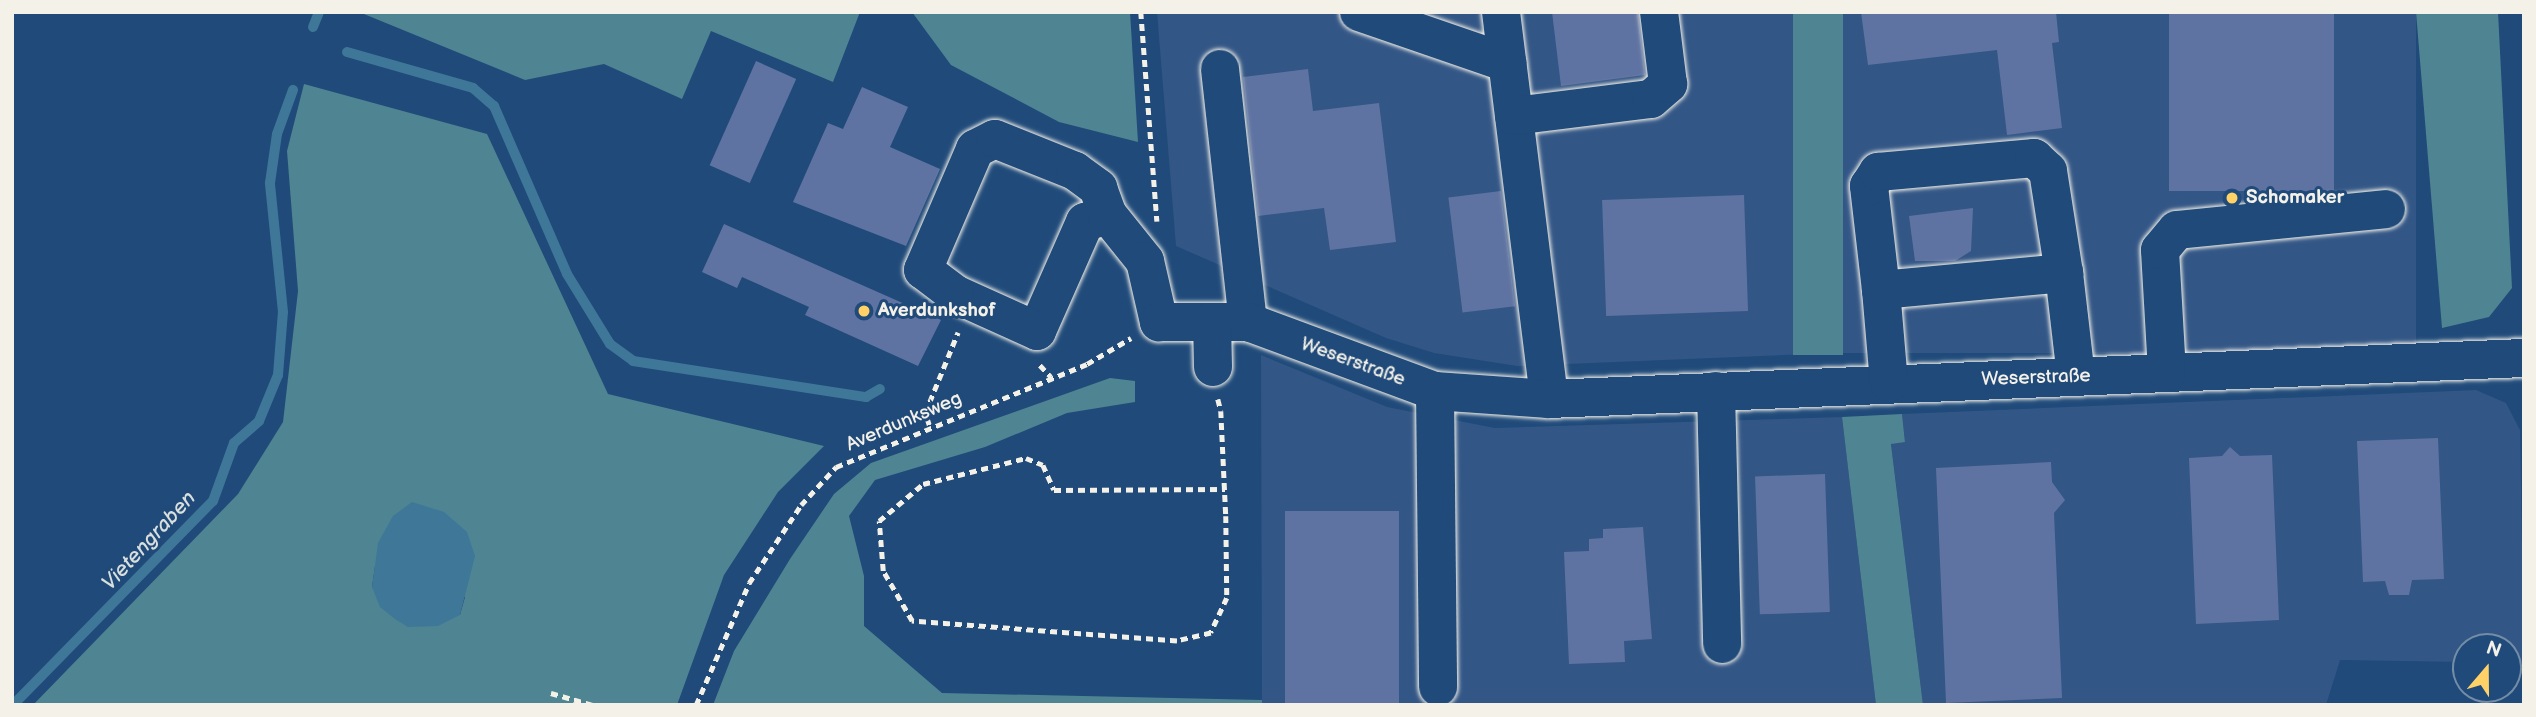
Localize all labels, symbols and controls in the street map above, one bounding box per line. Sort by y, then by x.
place label: Schomaker [2246,187,2344,209]
marker: Schomaker [2224,190,2240,206]
place label: Averdunkshof [878,300,995,322]
marker: Averdunkshof [856,303,872,319]
street label: Weserstraße [1298,333,1408,391]
street label: Weserstraße [1981,365,2091,391]
street label: Averdunksweg [843,387,965,457]
water label: Vietengraben [97,486,201,596]
north arrow [2452,633,2522,703]
text: N [2483,636,2504,663]

